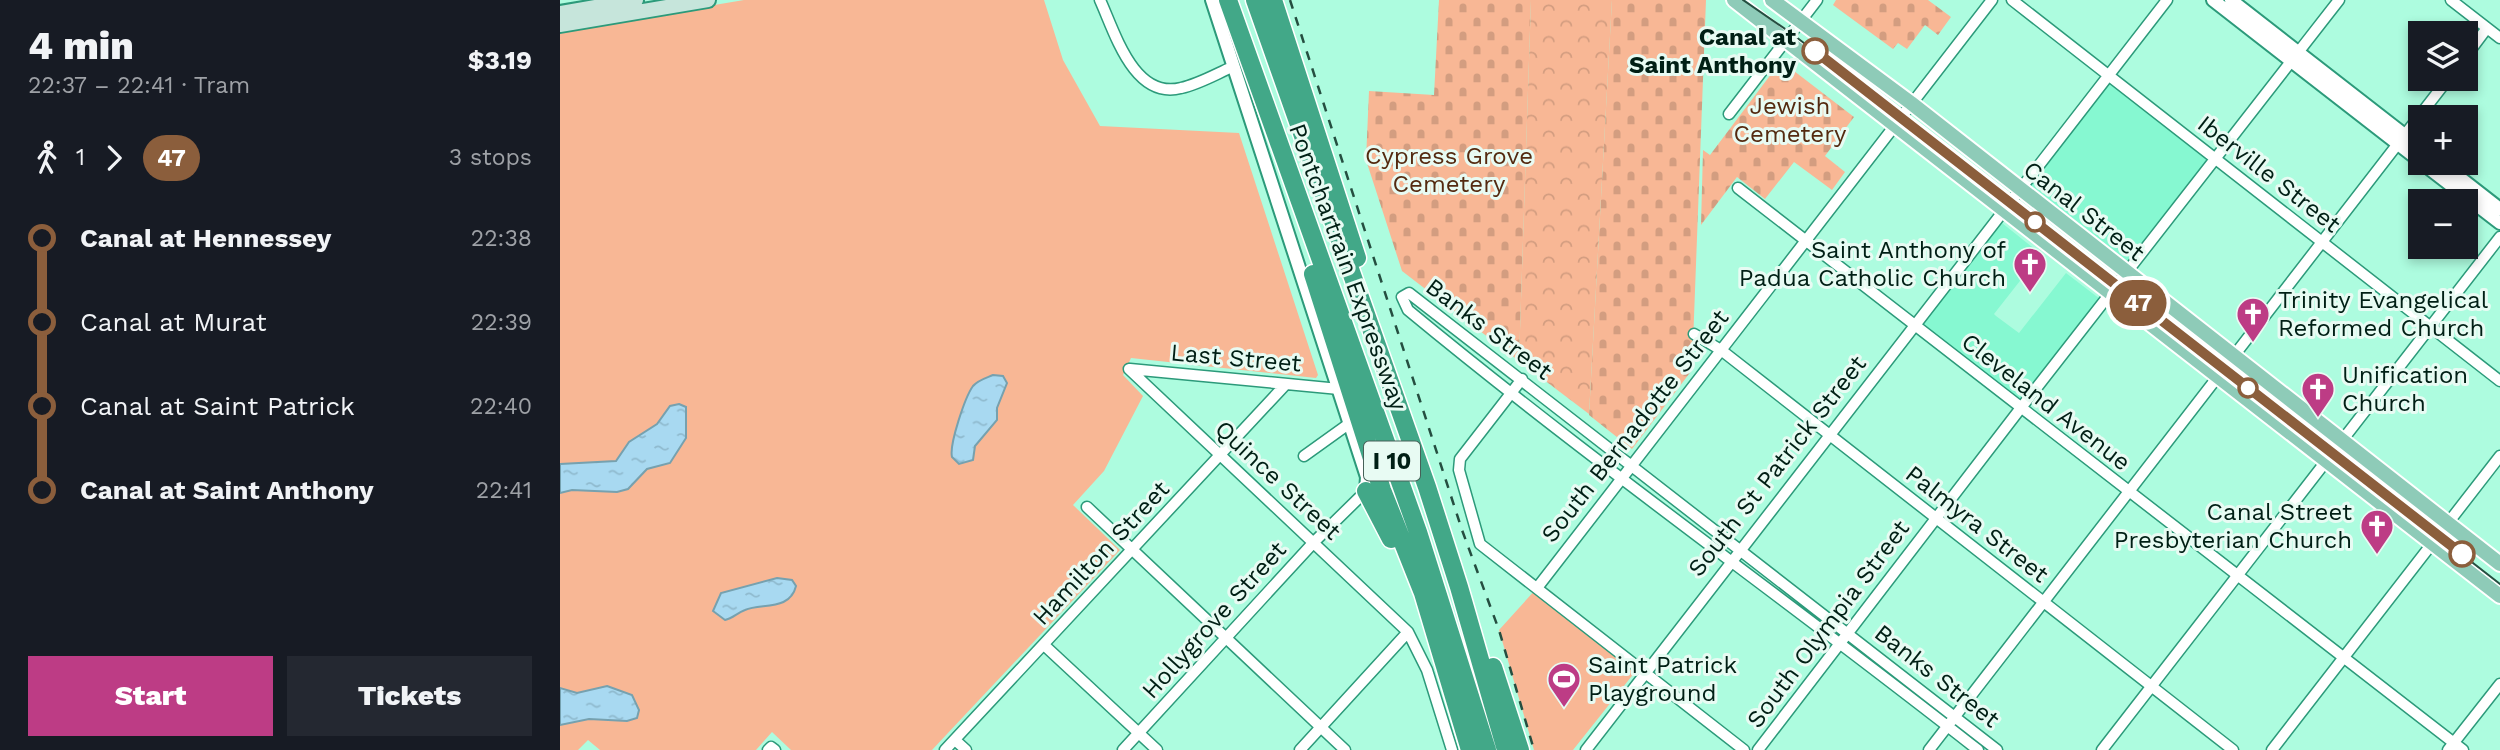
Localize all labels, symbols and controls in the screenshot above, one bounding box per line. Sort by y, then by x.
map controls [2408,21,2478,259]
button: layers [2408,21,2478,91]
place label: Canal at Saint Anthony [1629,23,1797,79]
text: 4 min [28,24,134,68]
marker: Canal at Saint Anthony [1802,38,1828,64]
text: $3.19 [468,45,532,75]
text: 22:37 – 22:41 · Tram [28,72,250,99]
park label: Jewish Cemetery [1734,92,1847,148]
button: + [2408,105,2478,175]
street label: Iberville Street [2192,110,2346,238]
street label: Pontchartrain Expressway [1283,120,1413,415]
icon: walk [28,139,66,177]
icon: forward [95,139,133,177]
park label: Cypress Grove Cemetery [1365,142,1533,198]
text: 1 [76,144,85,171]
text: 47 [157,144,186,172]
text: 3 stops [449,144,532,171]
street label: Canal Street [2018,155,2150,267]
button: − [2408,189,2478,259]
unlabelled marker [2025,212,2045,232]
text: Canal at Hennessey [80,223,331,253]
text: 22:38 [471,225,532,252]
place label: Saint Anthony of Padua Catholic Church [1739,236,2007,292]
church icon: Saint Anthony of Padua Catholic Church [2011,245,2049,294]
street label: Banks Street [1420,273,1558,385]
line badge: 47 [2106,280,2170,326]
place label: Trinity Evangelical Reformed Church [2278,286,2489,342]
text: 47 [2124,289,2152,317]
church icon: Trinity Evangelical Reformed Church [2234,295,2272,344]
street label: South Bernadotte Street [1535,304,1735,548]
text: Canal at Murat [80,307,267,337]
text: 22:39 [471,309,532,336]
street label: Cleveland Avenue [1956,327,2136,477]
street label: Last Street [1169,338,1303,378]
street label: South St Patrick Street [1682,350,1872,582]
place label: Unification Church [2342,361,2468,417]
church icon: Unification Church [2299,370,2337,419]
unlabelled marker [2238,378,2258,398]
text: Canal at Saint Patrick [80,391,355,421]
text: 22:40 [470,393,532,420]
street label: Quince Street [1209,415,1347,545]
road number: I 10 [1364,442,1420,481]
street label: Palmyra Street [1900,460,2054,588]
text: Canal at Saint Anthony [80,475,374,505]
street label: Hamilton Street [1027,475,1175,631]
text: 22:41 [476,477,532,504]
place label: Canal Street Presbyterian Church [2114,498,2352,554]
church icon: Canal Street Presbyterian Church [2358,507,2396,556]
street label: South Olympia Street [1741,515,1915,733]
street label: Hollygrove Street [1136,536,1292,704]
unlabelled marker [2449,541,2475,567]
street label: Banks Street [1869,619,2005,733]
place label: Saint Patrick Playground [1588,651,1737,707]
button: Start [28,656,273,736]
button: Tickets [287,656,532,736]
sports icon: Saint Patrick Playground [1545,660,1583,709]

